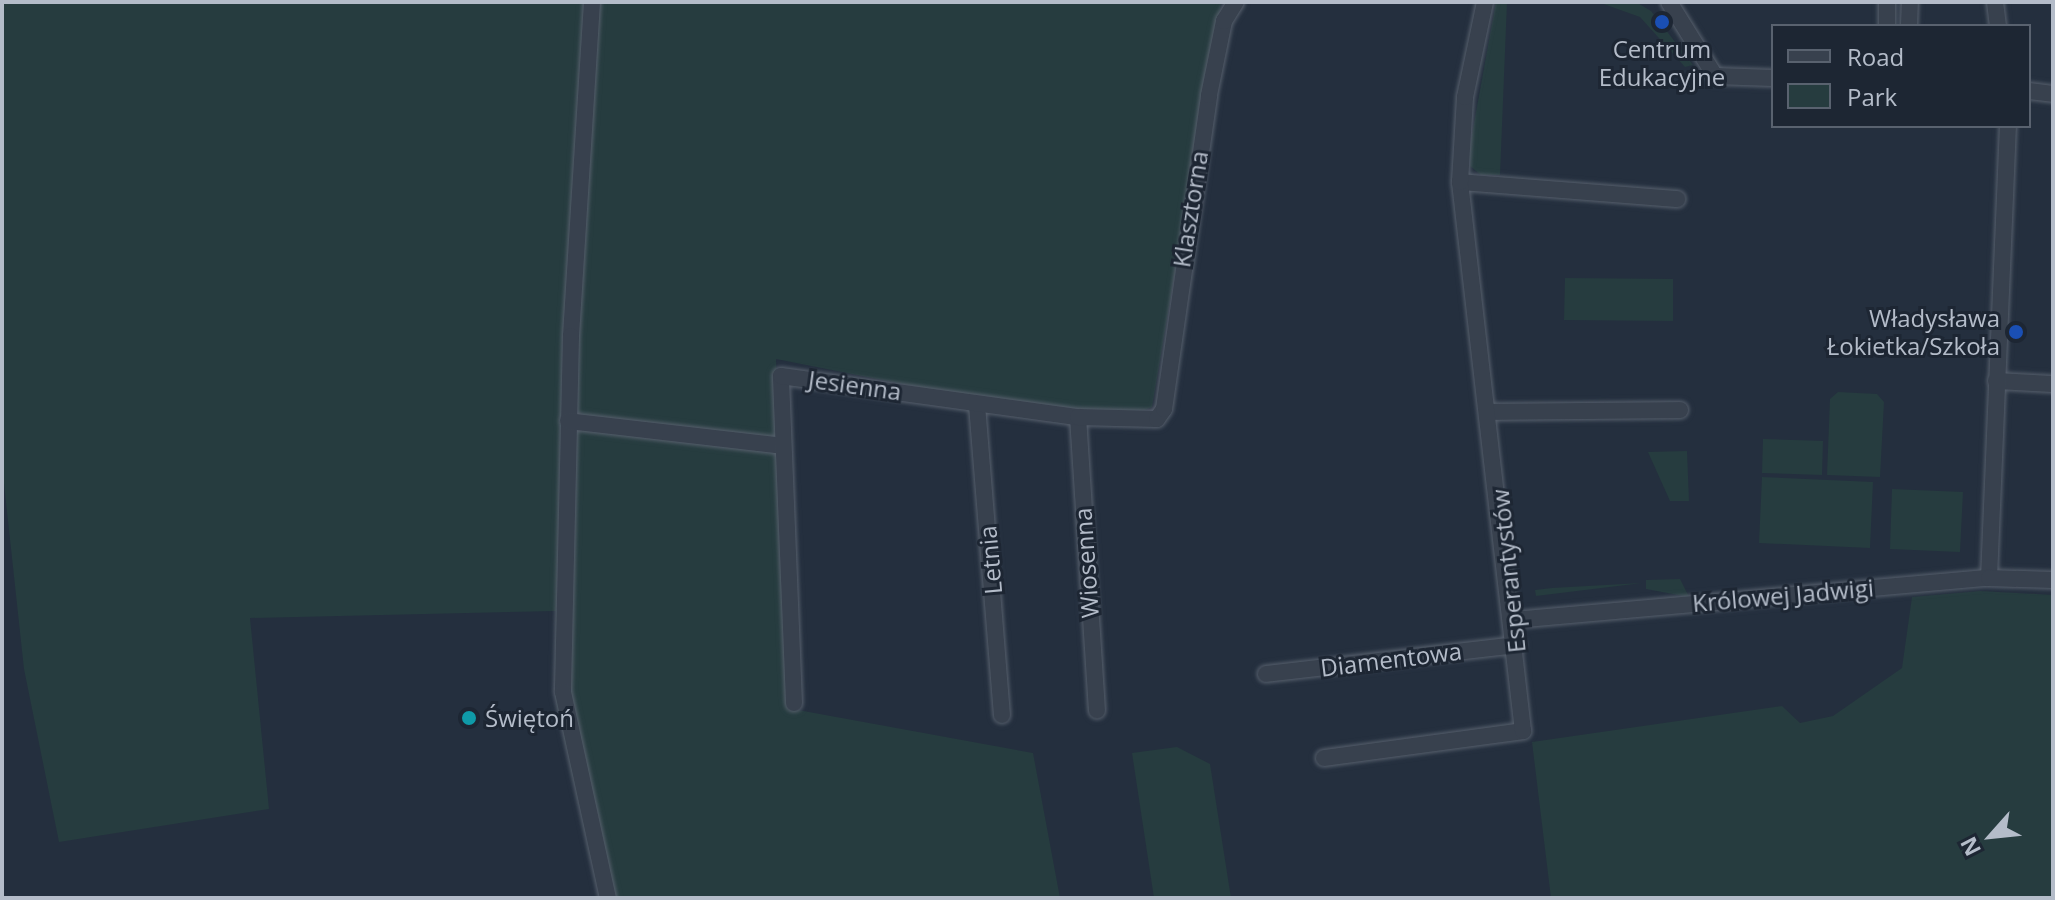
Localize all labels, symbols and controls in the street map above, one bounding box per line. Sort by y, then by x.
marker: Centrum Edukacyjne [1653,13,1671,31]
legend [1771,24,2031,128]
place label: Centrum Edukacyjne [1599,35,1725,91]
text: Road [1847,40,1904,73]
text: Park [1847,80,1897,113]
street label: Klasztorna [1167,149,1213,269]
place label: Władysława Łokietka/Szkoła [1827,304,2000,360]
marker: Władysława Łokietka/Szkoła [2007,323,2025,341]
street label: Jesienna [807,364,903,406]
street label: Esperantystów [1485,488,1531,654]
street label: Wiosenna [1068,507,1104,619]
street label: Letnia [973,525,1007,595]
street label: Królowej Jadwigi [1691,573,1875,617]
street label: Diamentowa [1319,636,1463,682]
place label: Świętoń [485,704,574,732]
marker: Świętoń [460,709,478,727]
north arrow [1951,796,2031,876]
text: N [1952,832,1987,862]

